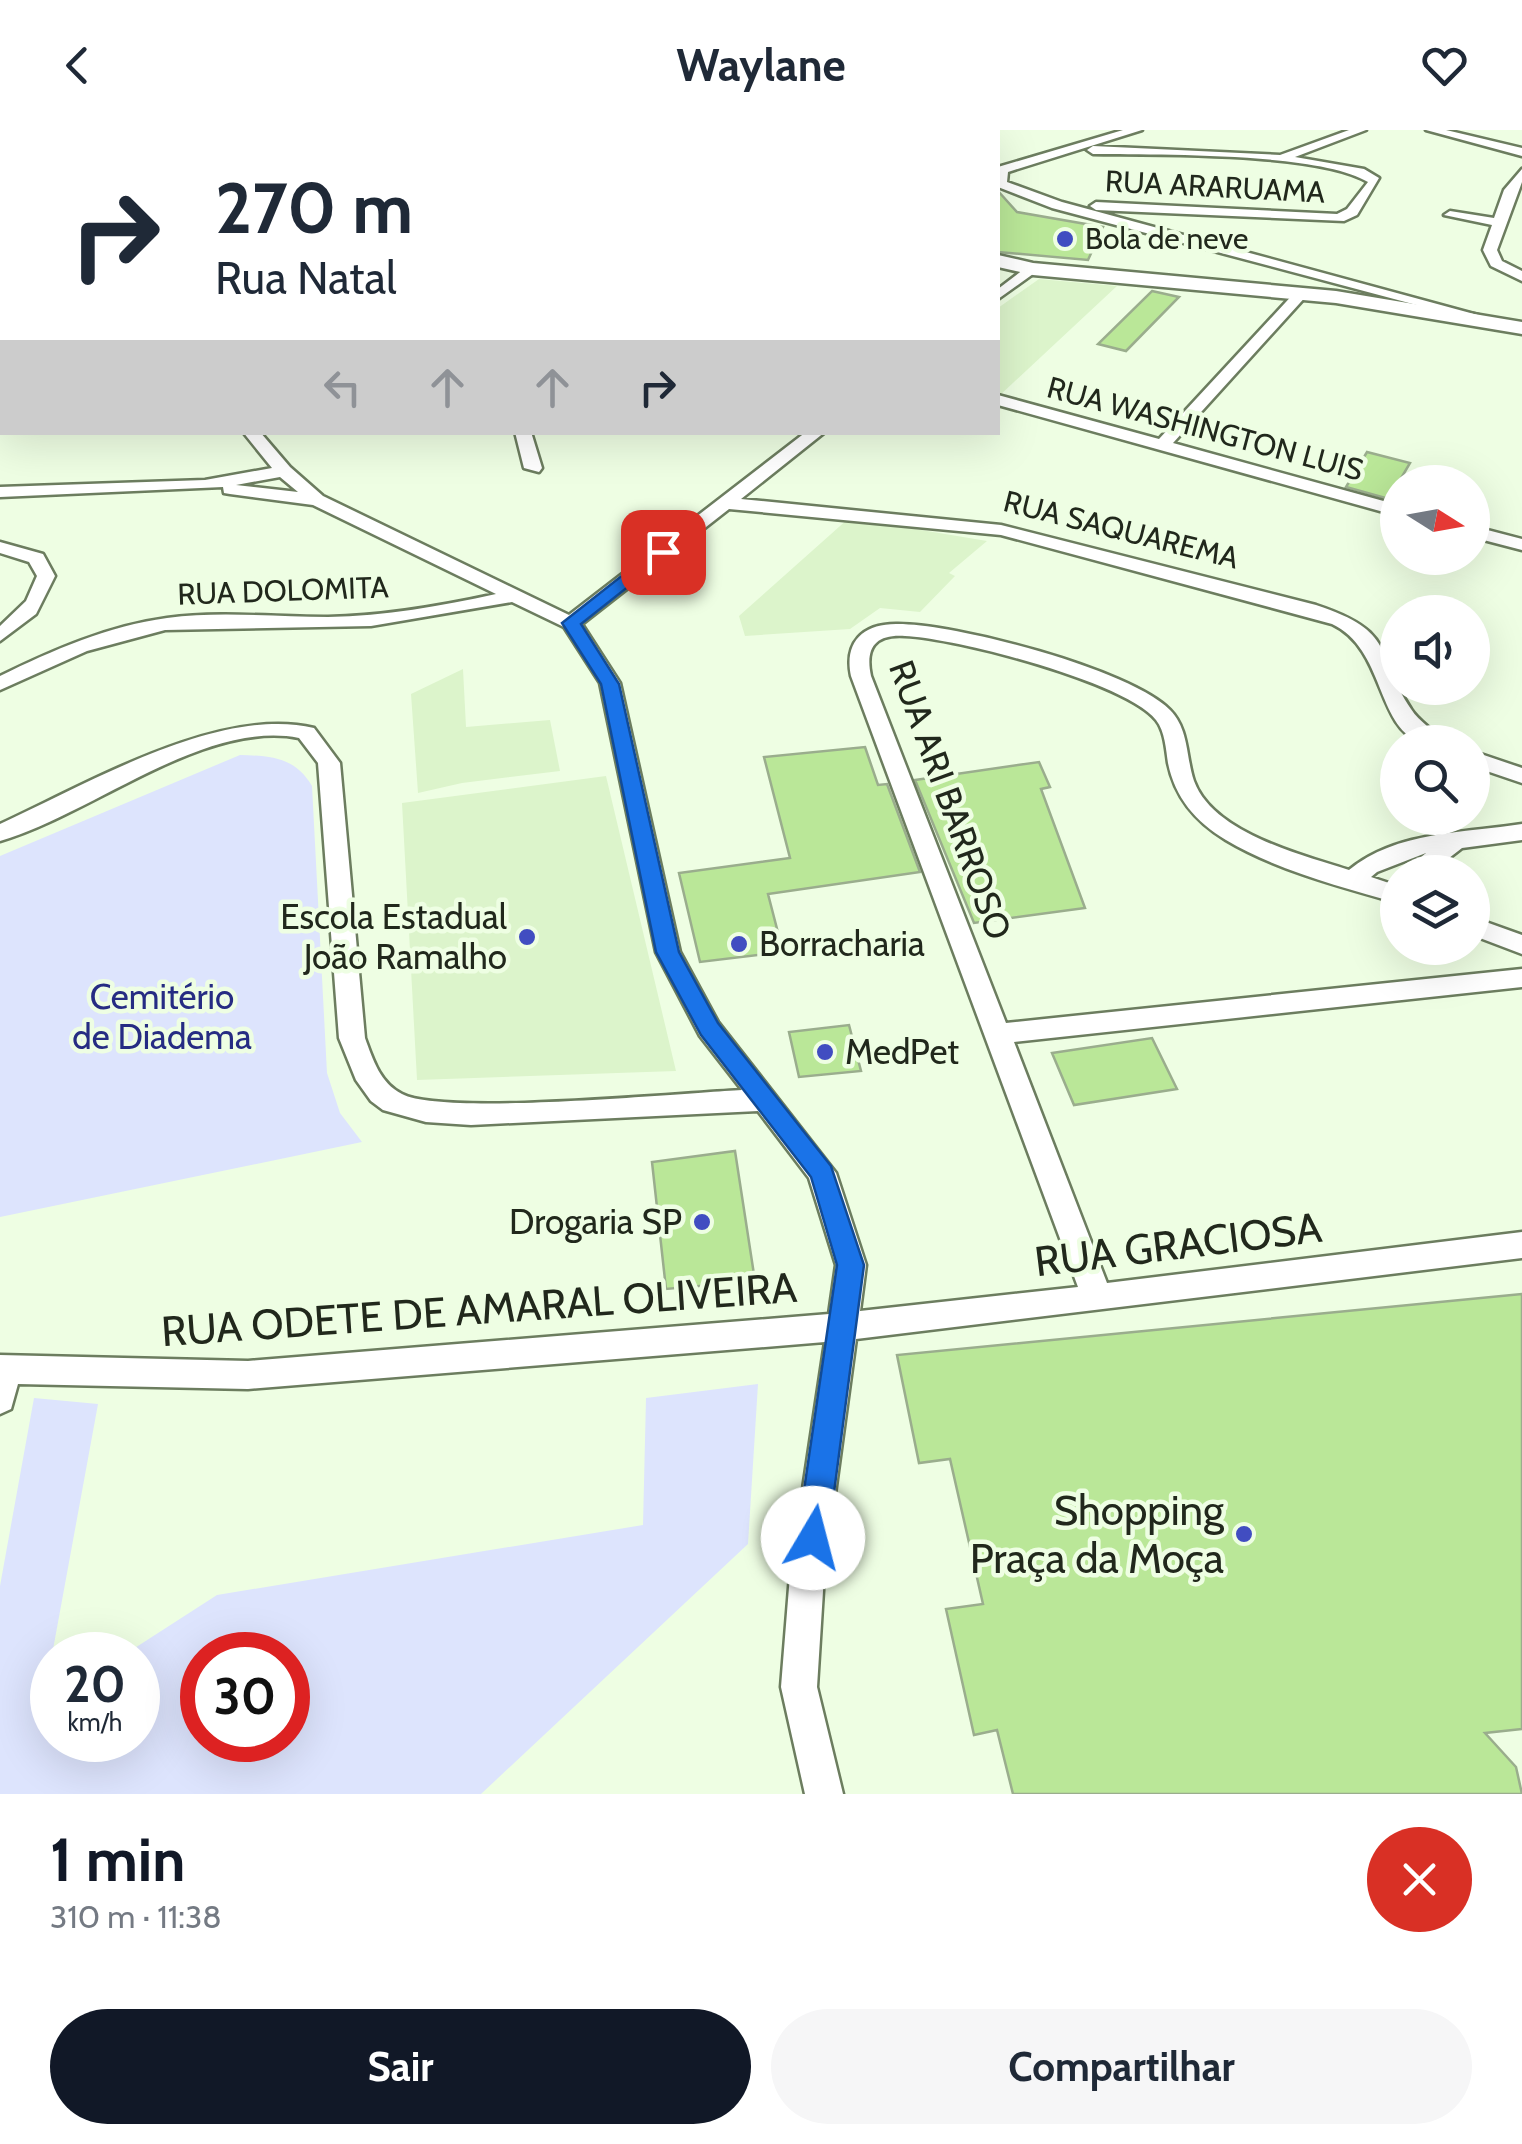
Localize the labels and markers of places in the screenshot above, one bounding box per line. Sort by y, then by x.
place label: Bola de neve [1085,220,1248,257]
marker: Bola de neve [1054,228,1076,250]
pin [621,510,706,595]
place label: Escola Estadual João Ramalho [280,895,508,978]
place label: Borracharia [759,922,925,965]
marker: Escola Estadual João Ramalho [516,926,538,948]
marker: Borracharia [728,933,750,955]
place label: MedPet [845,1030,959,1073]
marker: MedPet [814,1041,836,1063]
place label: Drogaria SP [509,1200,682,1243]
marker: Drogaria SP [691,1211,713,1233]
place label: Shopping Praça da Moça [970,1484,1225,1584]
marker: Shopping Praça da Moça [1233,1523,1255,1545]

